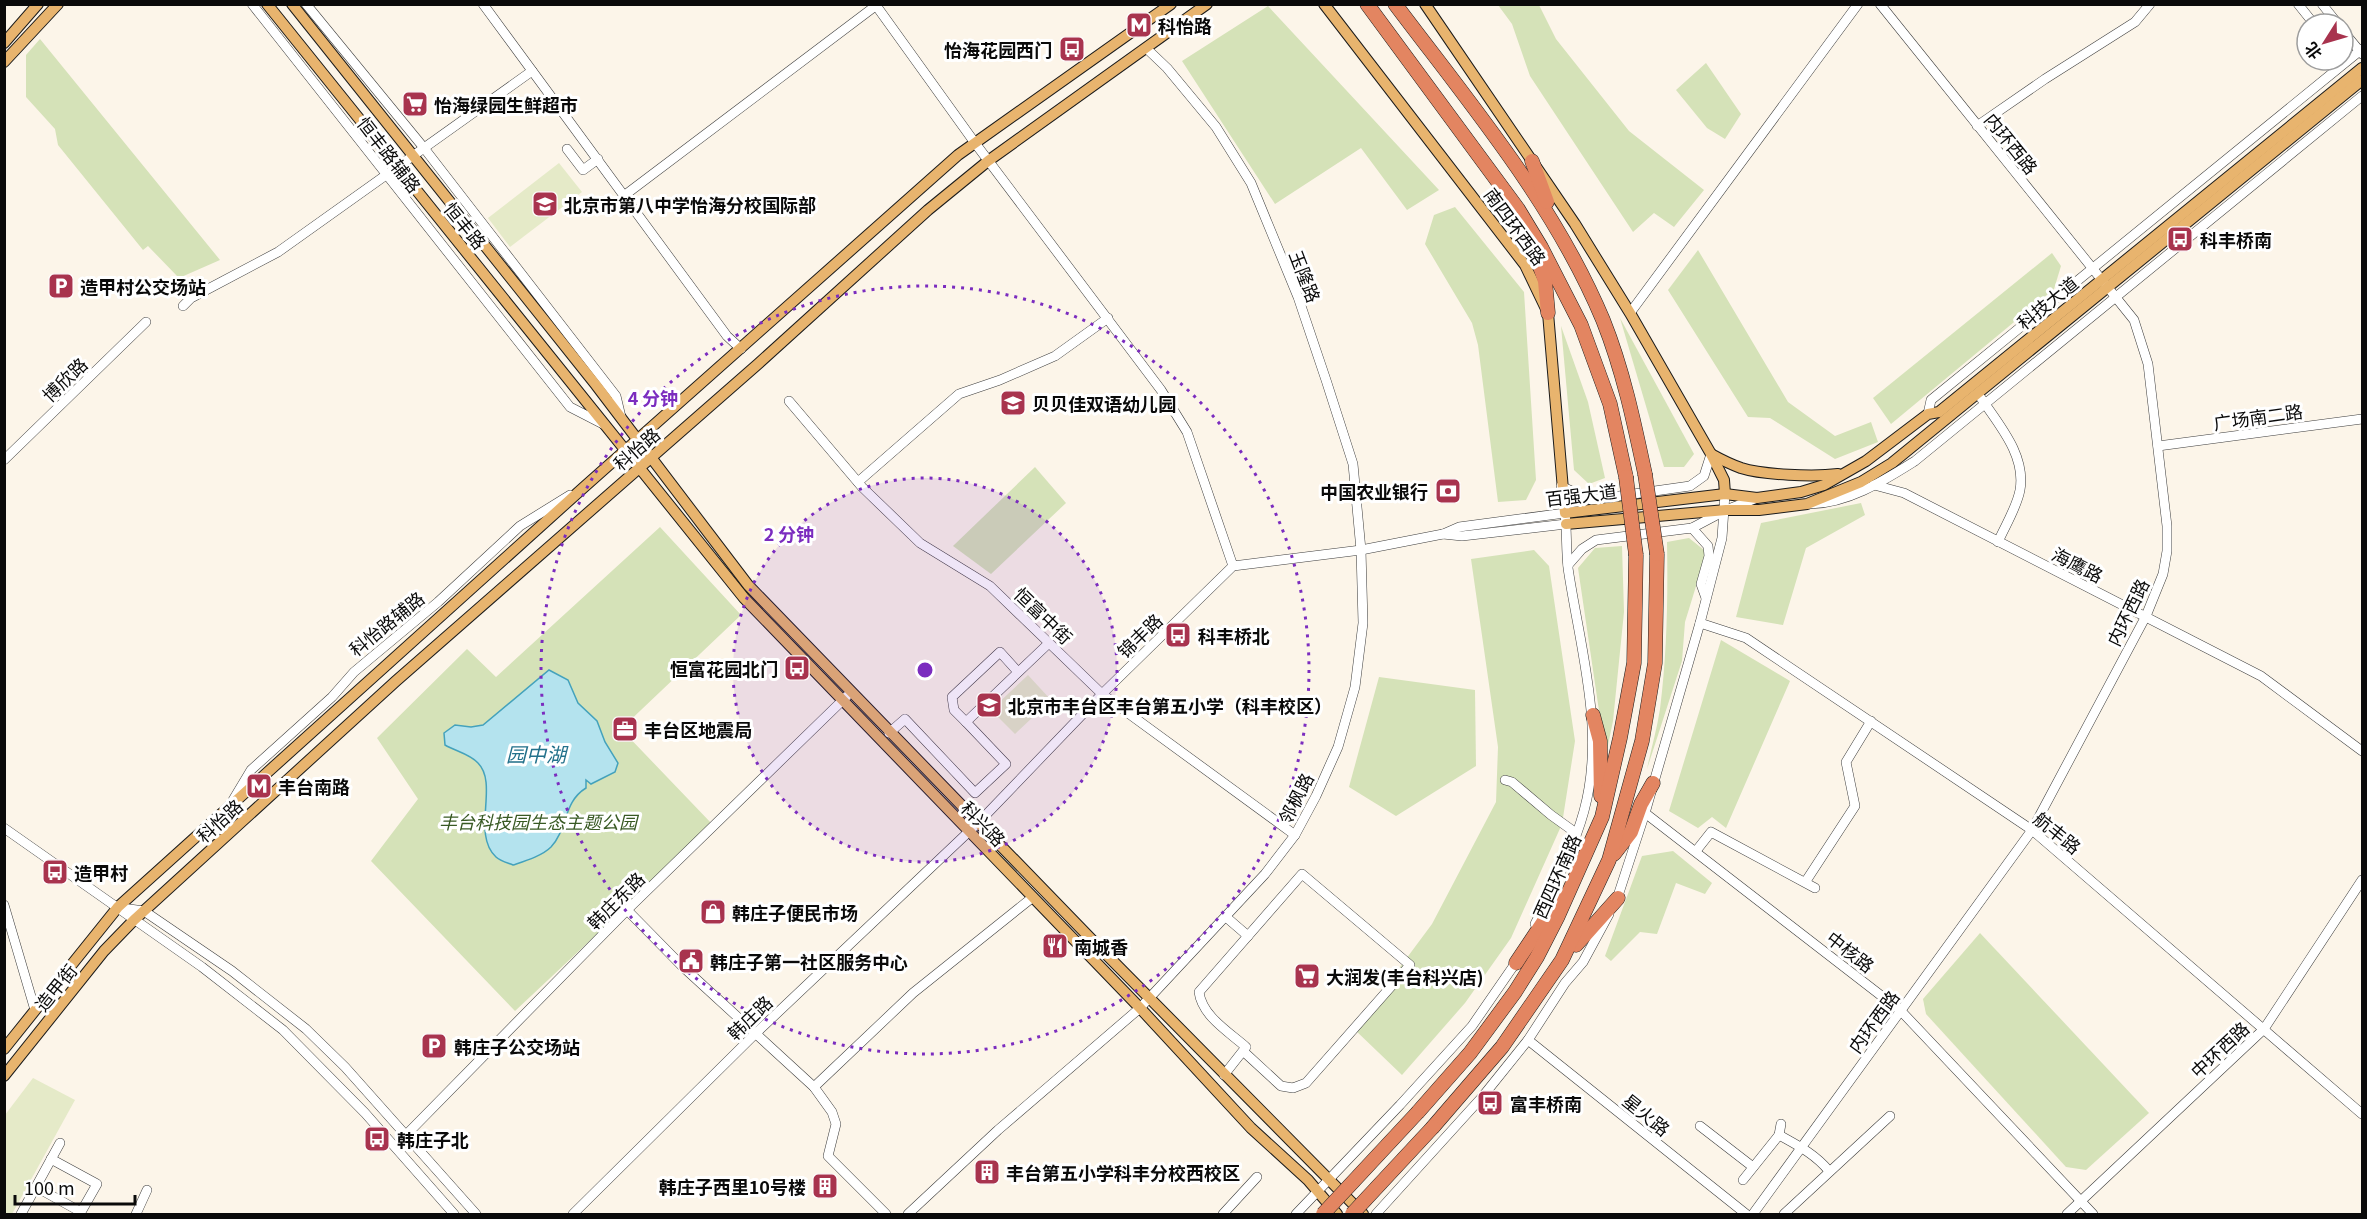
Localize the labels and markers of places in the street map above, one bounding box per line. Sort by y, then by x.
metro station icon: 科怡路 [1124,10,1154,40]
place label: 科怡路 [1158,12,1212,38]
bus stop icon: 怡海花园西门 [1057,34,1087,64]
place label: 怡海花园西门 [944,36,1052,62]
supermarket icon: 怡海绿园生鲜超市 [400,89,430,119]
place label: 怡海绿园生鲜超市 [434,91,578,117]
school or university icon: 北京市第八中学怡海分校国际部 [530,189,560,219]
place label: 北京市第八中学怡海分校国际部 [564,191,816,217]
bus stop icon: 科丰桥南 [2165,224,2195,254]
place label: 科丰桥南 [2200,226,2272,252]
parking icon: 造甲村公交场站 [46,271,76,301]
place label: 造甲村公交场站 [80,273,206,299]
school or university icon: 贝贝佳双语幼儿园 [998,388,1028,418]
place label: 贝贝佳双语幼儿园 [1032,390,1176,416]
bank icon: 中国农业银行 [1433,476,1463,506]
place label: 中国农业银行 [1320,478,1428,504]
bus stop icon: 科丰桥北 [1163,620,1193,650]
place label: 科丰桥北 [1198,622,1270,648]
bus stop icon: 恒富花园北门 [782,653,812,683]
place label: 恒富花园北门 [670,655,778,681]
centre of rings [915,660,935,680]
school or university icon: 北京市丰台区丰台第五小学（科丰校区） [974,690,1004,720]
place label: 北京市丰台区丰台第五小学（科丰校区） [1008,692,1332,718]
office icon: 丰台区地震局 [610,714,640,744]
place label: 丰台区地震局 [644,716,752,742]
metro station icon: 丰台南路 [244,771,274,801]
place label: 丰台南路 [278,773,350,799]
bus stop icon: 造甲村 [40,857,70,887]
place label: 造甲村 [74,859,128,885]
shop icon: 韩庄子便民市场 [698,897,728,927]
place label: 韩庄子便民市场 [732,899,858,925]
restaurant icon: 南城香 [1040,931,1070,961]
place label: 南城香 [1074,933,1128,959]
public building icon: 韩庄子第一社区服务中心 [676,946,706,976]
place label: 韩庄子第一社区服务中心 [710,948,908,974]
supermarket icon: 大润发(丰台科兴店) [1292,961,1322,991]
place label: 大润发(丰台科兴店) [1326,963,1484,989]
parking icon: 韩庄子公交场站 [419,1031,449,1061]
place label: 韩庄子公交场站 [454,1033,580,1059]
bus stop icon: 富丰桥南 [1475,1088,1505,1118]
place label: 富丰桥南 [1510,1090,1582,1116]
bus stop icon: 韩庄子北 [362,1124,392,1154]
place label: 韩庄子北 [397,1126,469,1152]
building icon: 丰台第五小学科丰分校西校区 [972,1157,1002,1187]
place label: 丰台第五小学科丰分校西校区 [1006,1159,1240,1185]
building icon: 韩庄子西里10号楼 [810,1171,840,1201]
place label: 韩庄子西里10号楼 [659,1173,806,1199]

